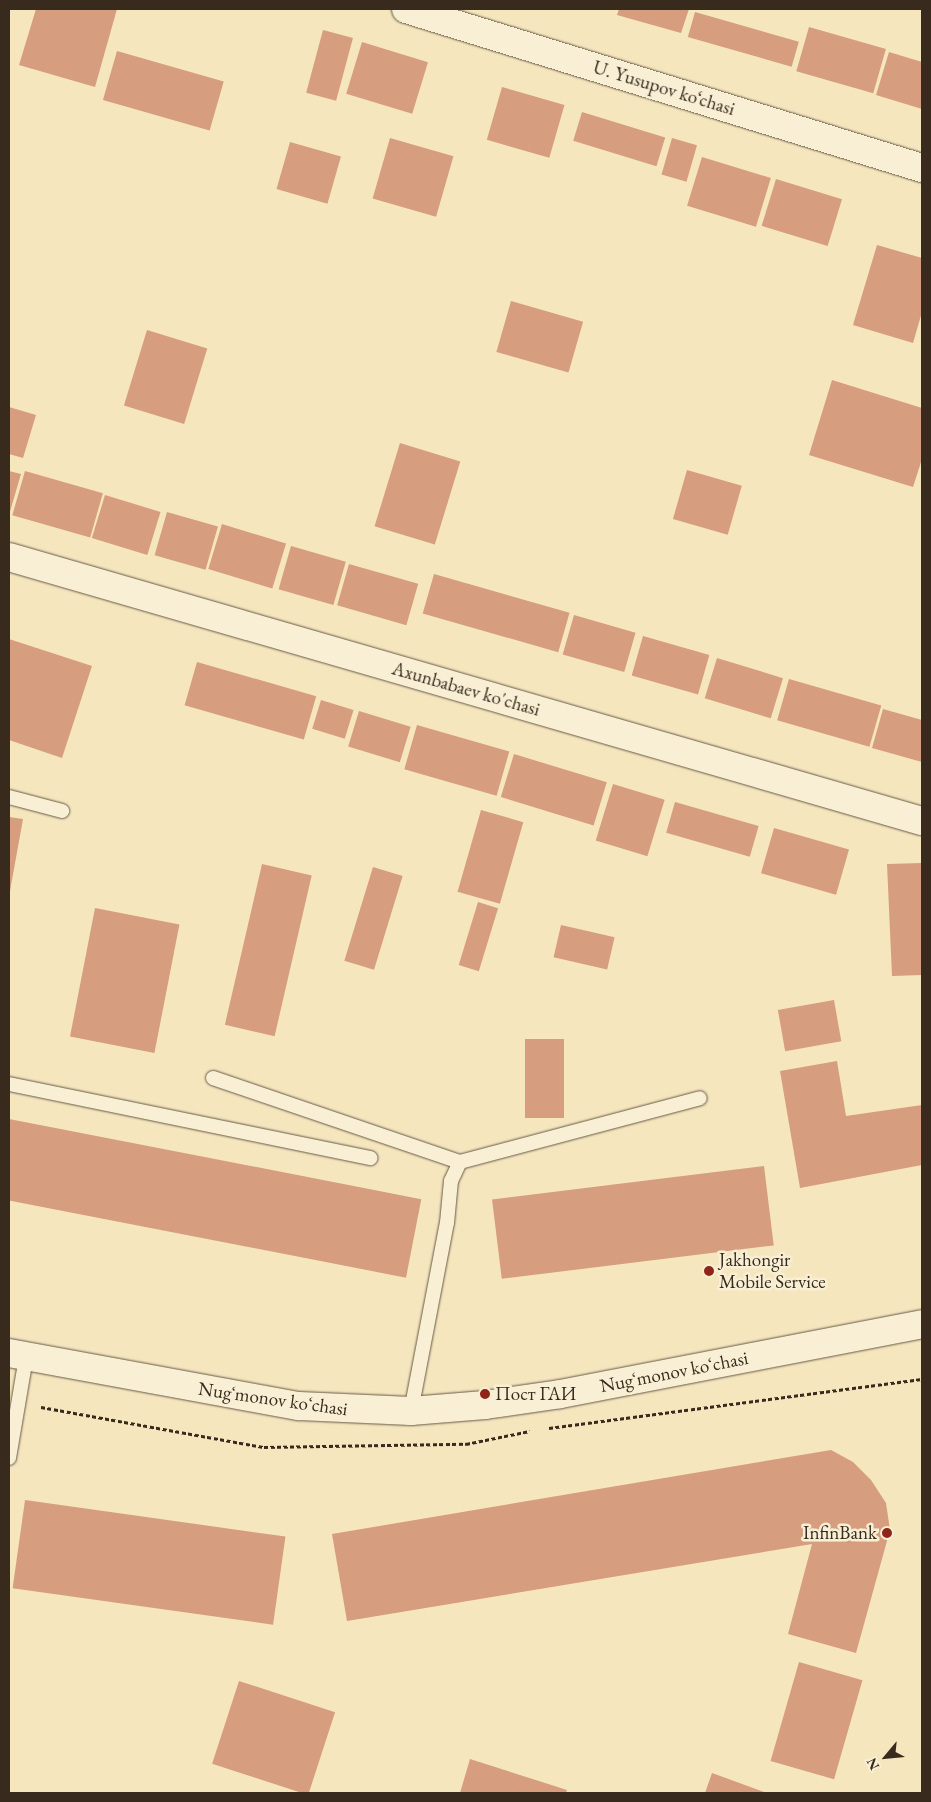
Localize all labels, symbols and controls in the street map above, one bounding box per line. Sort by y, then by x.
street label: U. Yusupov ko‘chasi [590,56,738,120]
street label: Axunbabaev ko'chasi [389,657,543,721]
place label: Jakhongir Mobile Service [719,1249,826,1293]
marker: Jakhongir Mobile Service [703,1265,715,1277]
street label: Nugʻmonov koʻchasi [598,1346,750,1398]
street label: Nugʻmonov koʻchasi [197,1377,349,1421]
place label: Пост ГАИ [495,1383,576,1405]
marker: Пост ГАИ [479,1388,491,1400]
place label: InfinBank [803,1522,877,1544]
marker: InfinBank [881,1527,893,1539]
north arrow [861,1732,911,1782]
text: N [862,1755,883,1773]

